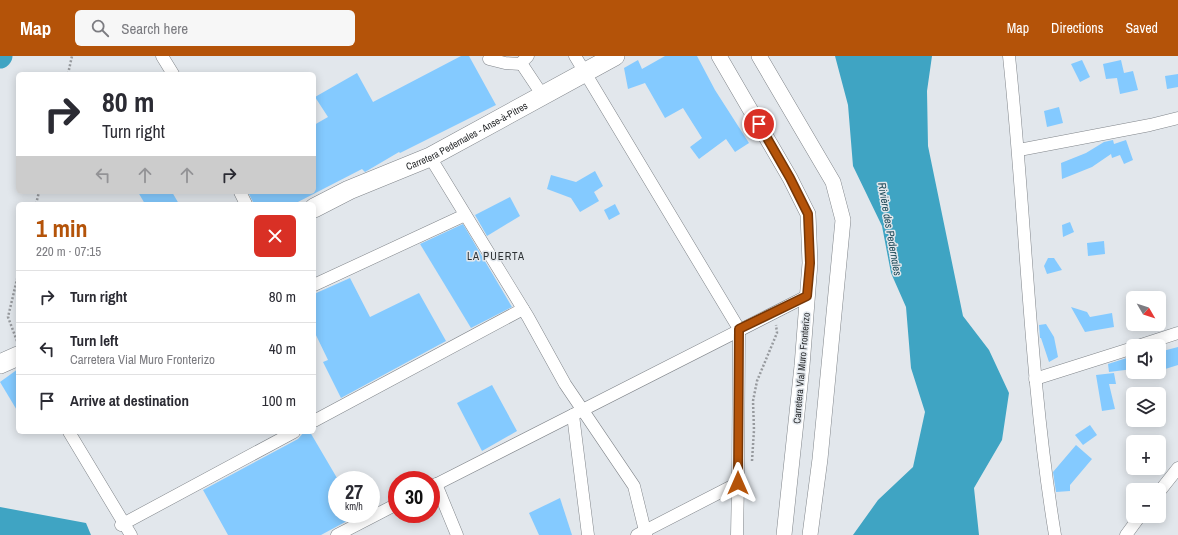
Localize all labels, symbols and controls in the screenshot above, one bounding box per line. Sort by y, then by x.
search box [75,10,355,46]
text: Map [20,15,51,41]
icon: search [89,17,111,39]
text: Search here [121,18,188,39]
text: Map [1007,19,1029,37]
text: Directions [1051,19,1103,37]
text: Saved [1125,19,1158,37]
text: 80 m [102,83,154,121]
icon: right [36,88,88,140]
street label: Carretera Pedernales - Anse-à-Pitres [404,99,530,173]
pin [742,107,776,141]
icon: arrive [748,113,770,135]
text: Turn right [102,119,165,144]
icon: left [92,164,114,186]
icon: ahead [134,164,156,186]
icon: ahead [176,164,198,186]
icon: right [218,164,240,186]
water label: Rivière des Pedernales [875,181,905,277]
text: 1 min [36,212,87,244]
button: close [254,215,296,257]
text: 220 m · 07:15 [36,243,101,260]
district label: LA PUERTA [467,249,525,263]
icon: right [36,286,58,308]
text: Turn right [70,286,127,307]
text: 80 m [269,286,296,307]
north arrow [1126,291,1166,331]
map controls [1126,291,1166,523]
street label: Carretera Vial Muro Fronterizo [790,311,813,424]
text: Turn left [70,330,118,351]
icon: left [36,338,58,360]
text: 40 m [269,338,296,359]
button: sound [1126,339,1166,379]
text: Carretera Vial Muro Fronterizo [70,351,215,368]
button: layers [1126,387,1166,427]
icon: arrive [36,390,58,412]
text: Arrive at destination [70,390,189,411]
text: 100 m [262,390,296,411]
button: + [1126,435,1166,475]
position arrow [717,462,759,504]
speed limit sign: 30 [388,471,440,523]
text: 27 [345,478,363,505]
button: − [1126,483,1166,523]
text: km/h [345,500,363,513]

